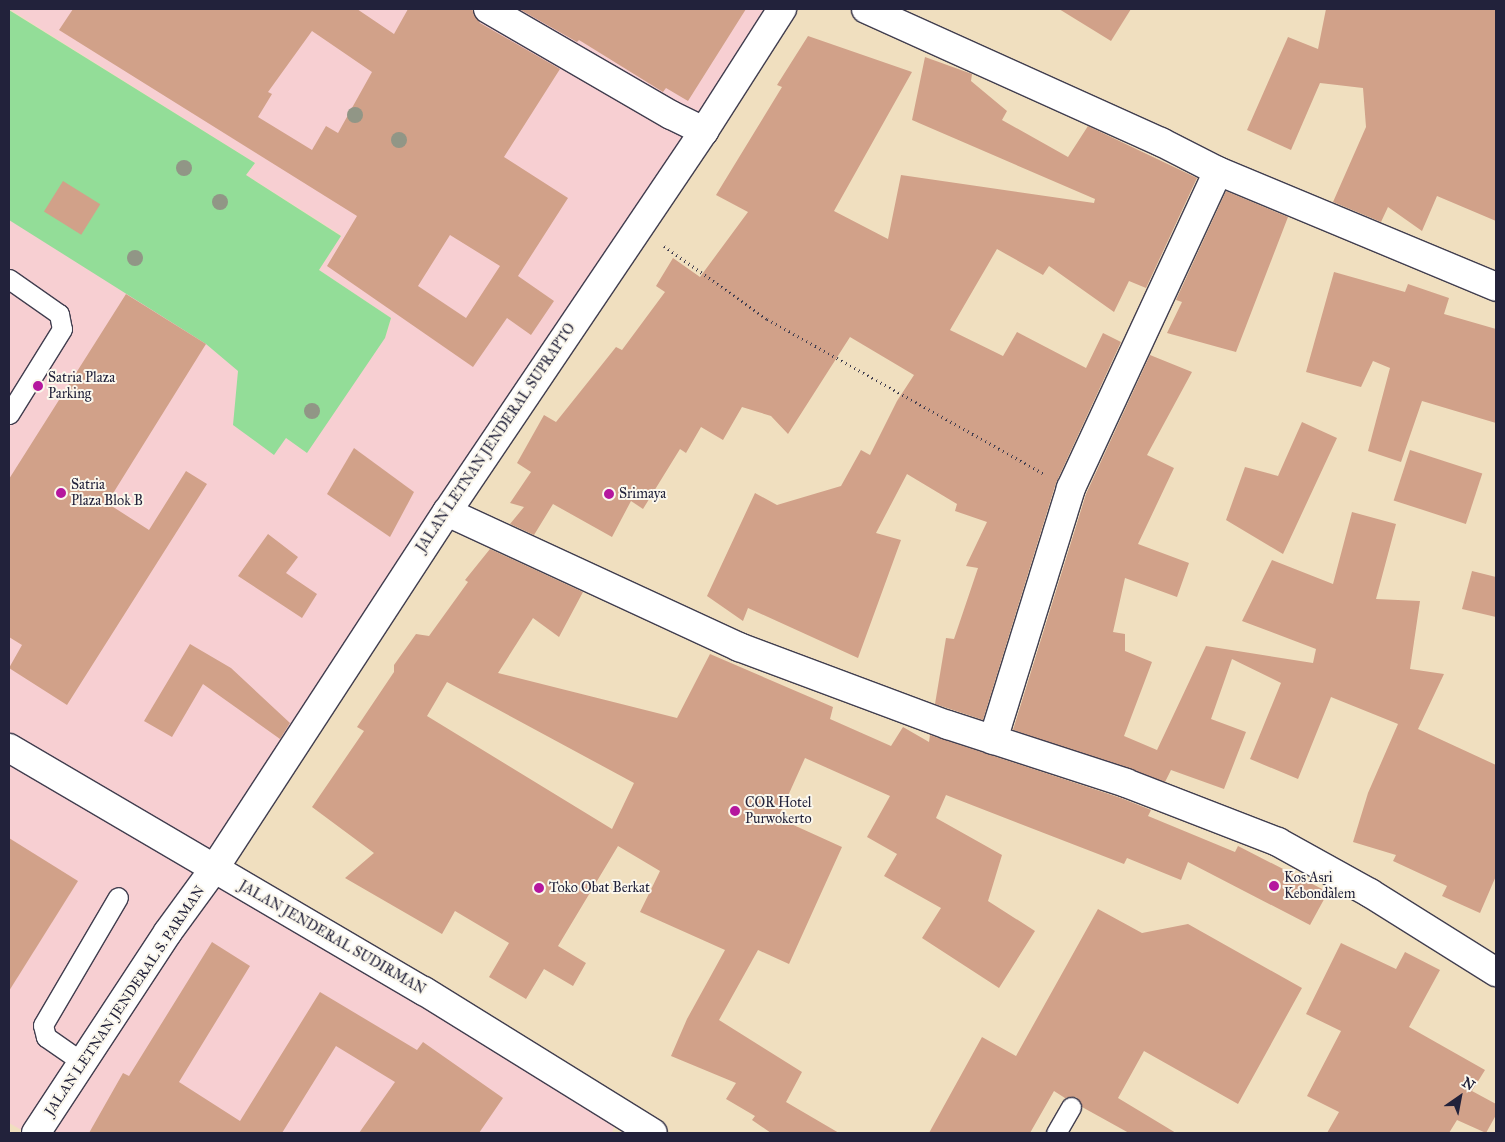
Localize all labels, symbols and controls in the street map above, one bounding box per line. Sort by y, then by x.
street label: JALAN LETNAN JENDERAL SUPRAPTO [413,321,579,555]
place label: Satria Plaza Parking [48,370,115,402]
marker: Satria Plaza Parking [32,380,44,392]
place label: Satria Plaza Blok B [71,477,143,510]
place label: Srimaya [619,486,666,502]
marker: Satria Plaza Blok B [55,487,67,499]
marker: Srimaya [603,488,615,500]
place label: COR Hotel Purwokerto [745,795,812,828]
marker: COR Hotel Purwokerto [729,805,741,817]
place label: Kos Asri Kebondalem [1284,870,1355,902]
street label: JALAN JENDERAL SUDIRMAN [236,878,428,998]
place label: Toko Obat Berkat [549,880,650,896]
marker: Kos Asri Kebondalem [1268,880,1280,892]
marker: Toko Obat Berkat [533,882,545,894]
street label: JALAN LETNAN JENDERAL S. PARMAN [41,883,209,1119]
north arrow [1435,1072,1485,1122]
text: N [1459,1074,1478,1094]

